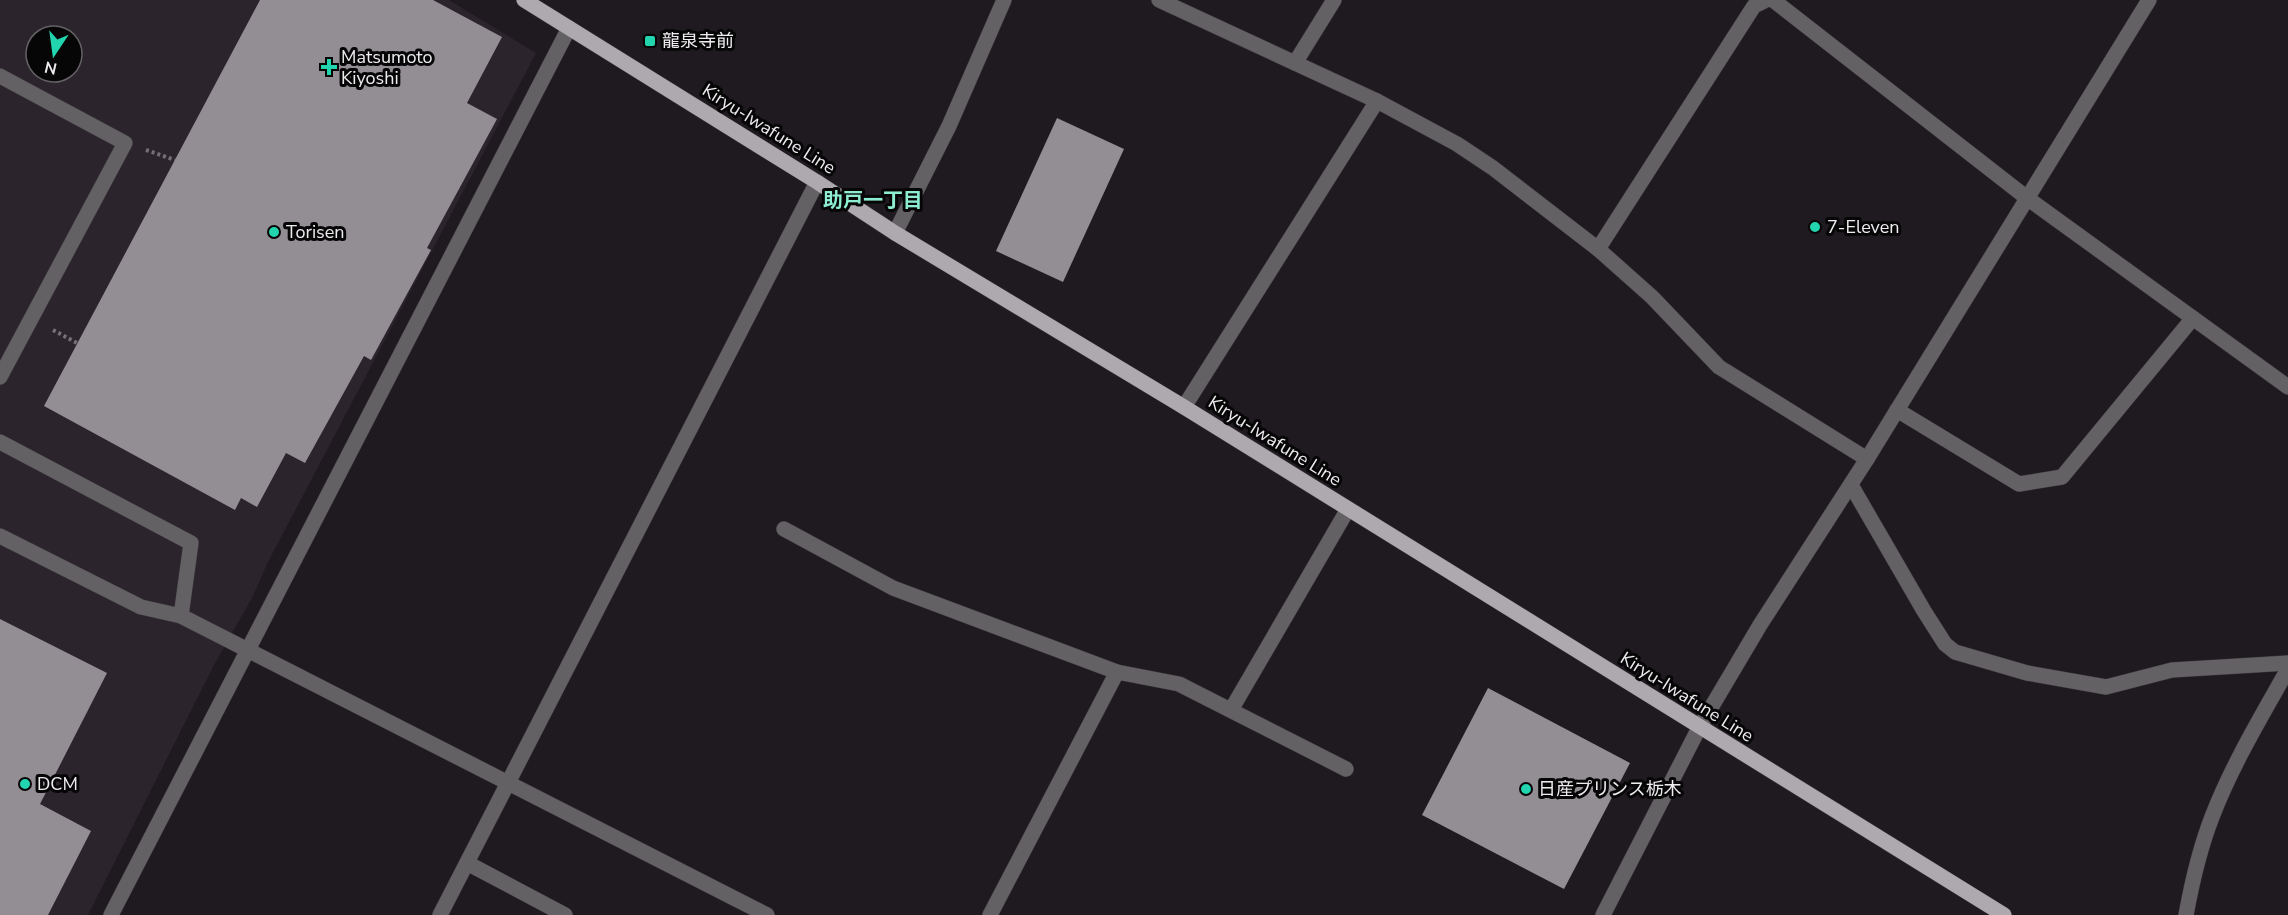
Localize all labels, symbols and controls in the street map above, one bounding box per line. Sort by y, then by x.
north arrow [24,24,84,84]
place label: 龍泉寺前 [662,29,734,53]
marker: 龍泉寺前 [643,34,657,48]
place label: Matsumoto Kiyoshi [341,45,433,90]
text: N [43,56,59,80]
marker: Matsumoto Kiyoshi [322,60,336,74]
street label: Kiryu-Iwafune Line [698,78,840,180]
district label: 助戸一丁目 [823,187,923,214]
place label: 7-Eleven [1827,215,1900,239]
place label: Torisen [286,220,345,244]
marker: 7-Eleven [1808,220,1822,234]
marker: Torisen [267,225,281,239]
street label: Kiryu-Iwafune Line [1204,390,1346,492]
street label: Kiryu-Iwafune Line [1616,646,1758,748]
place label: DCM [37,772,78,796]
marker: DCM [18,777,32,791]
place label: 日産プリンス栃木 [1538,777,1682,801]
marker: 日産プリンス栃木 [1519,782,1533,796]

